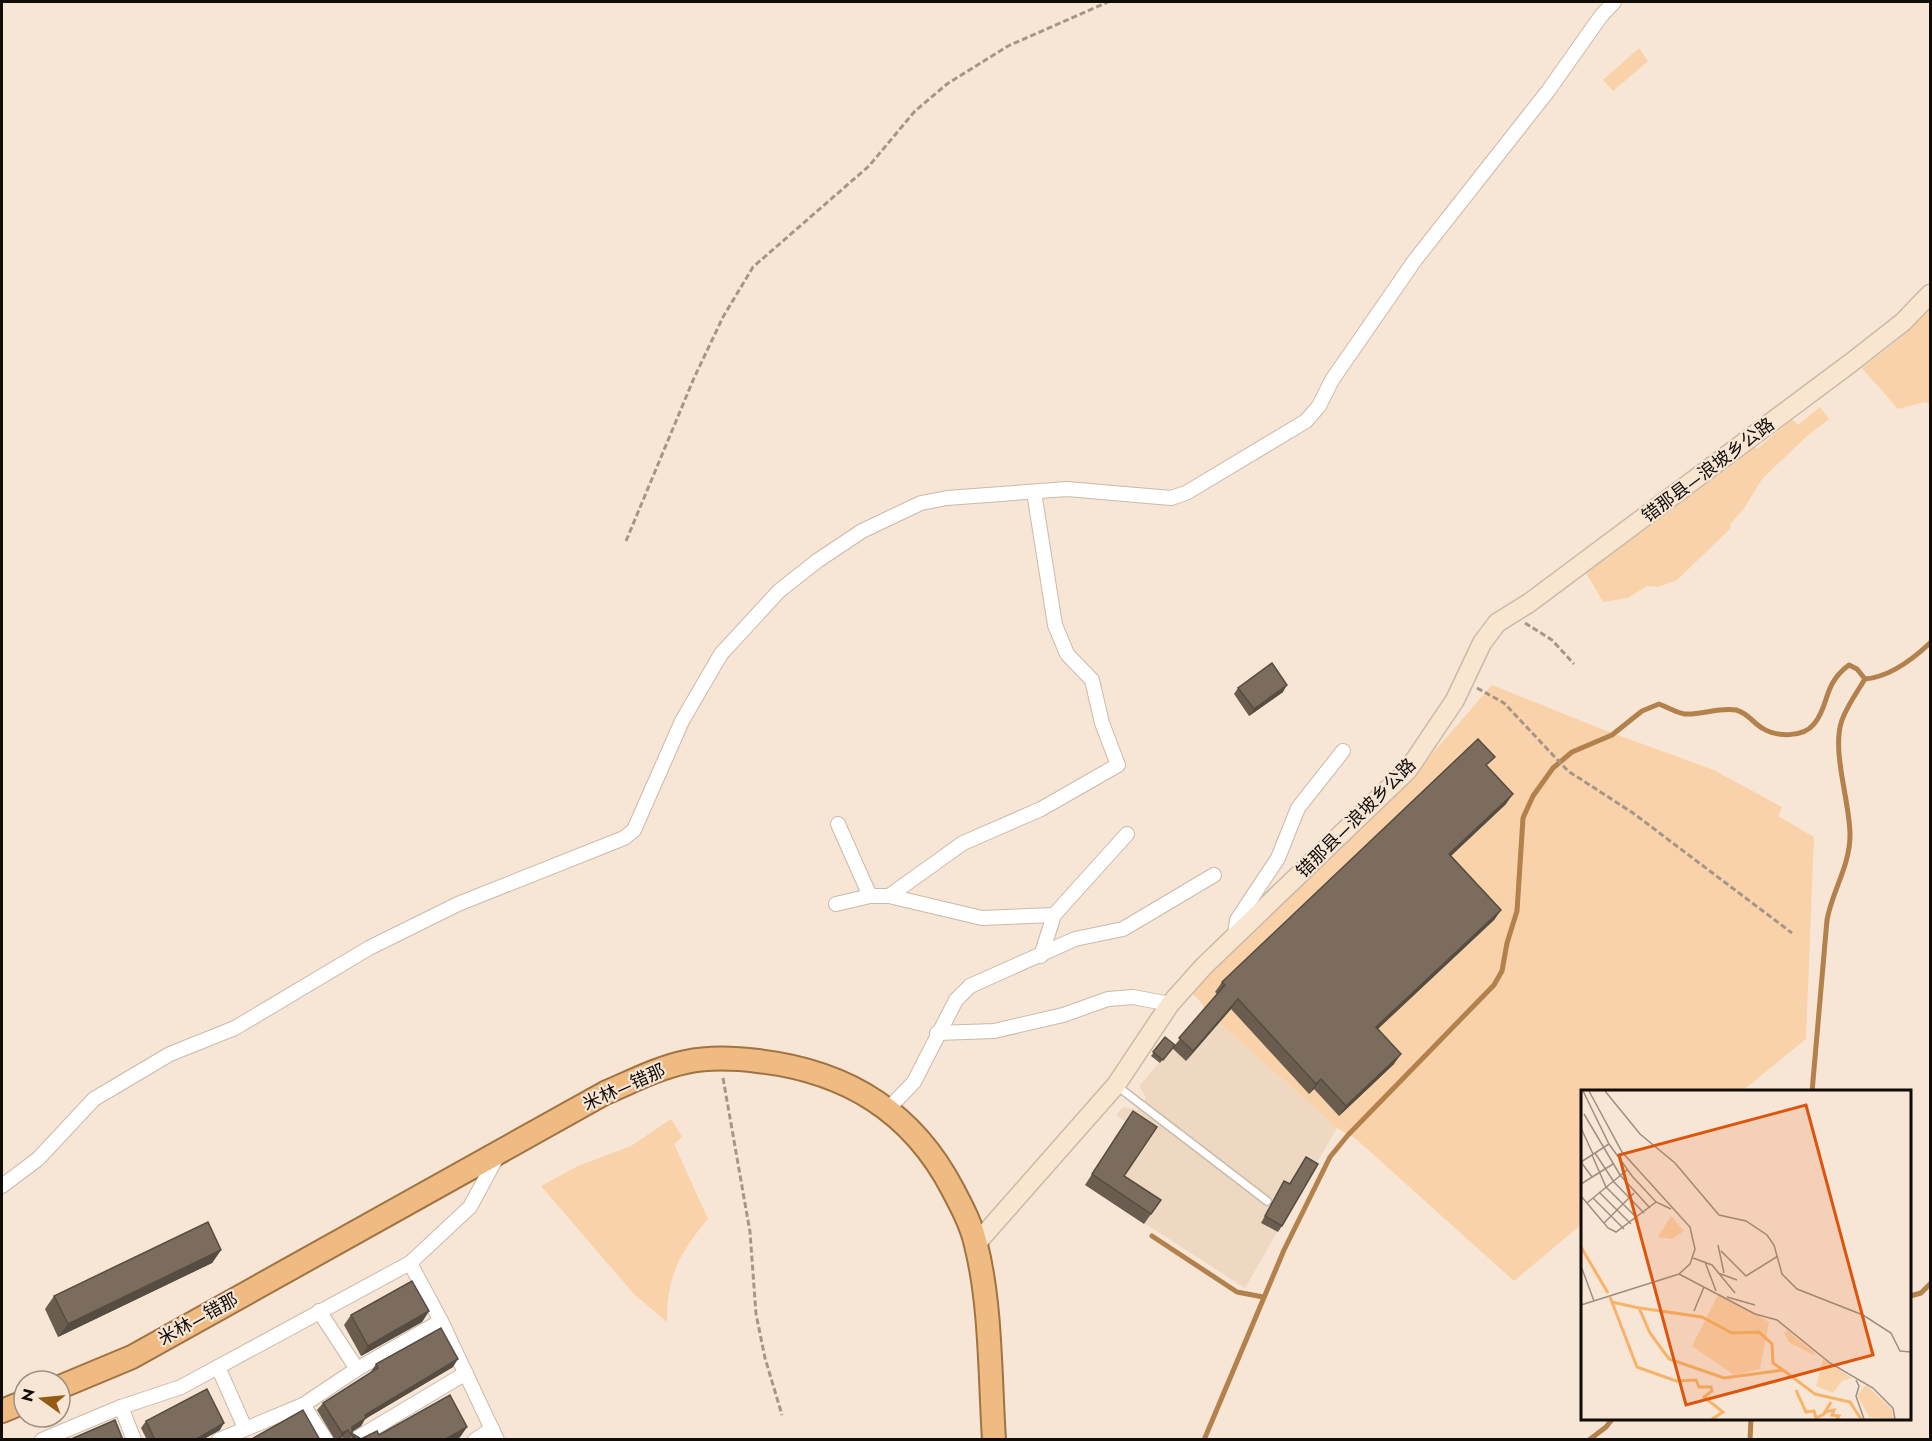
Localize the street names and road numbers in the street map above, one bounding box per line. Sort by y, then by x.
street label: 错那县—浪坡乡公路 [1636,411,1780,529]
street label: 错那县—浪坡乡公路 [1290,752,1422,884]
street label: 米林—错那 [579,1057,669,1117]
street label: 米林—错那 [153,1286,243,1352]

